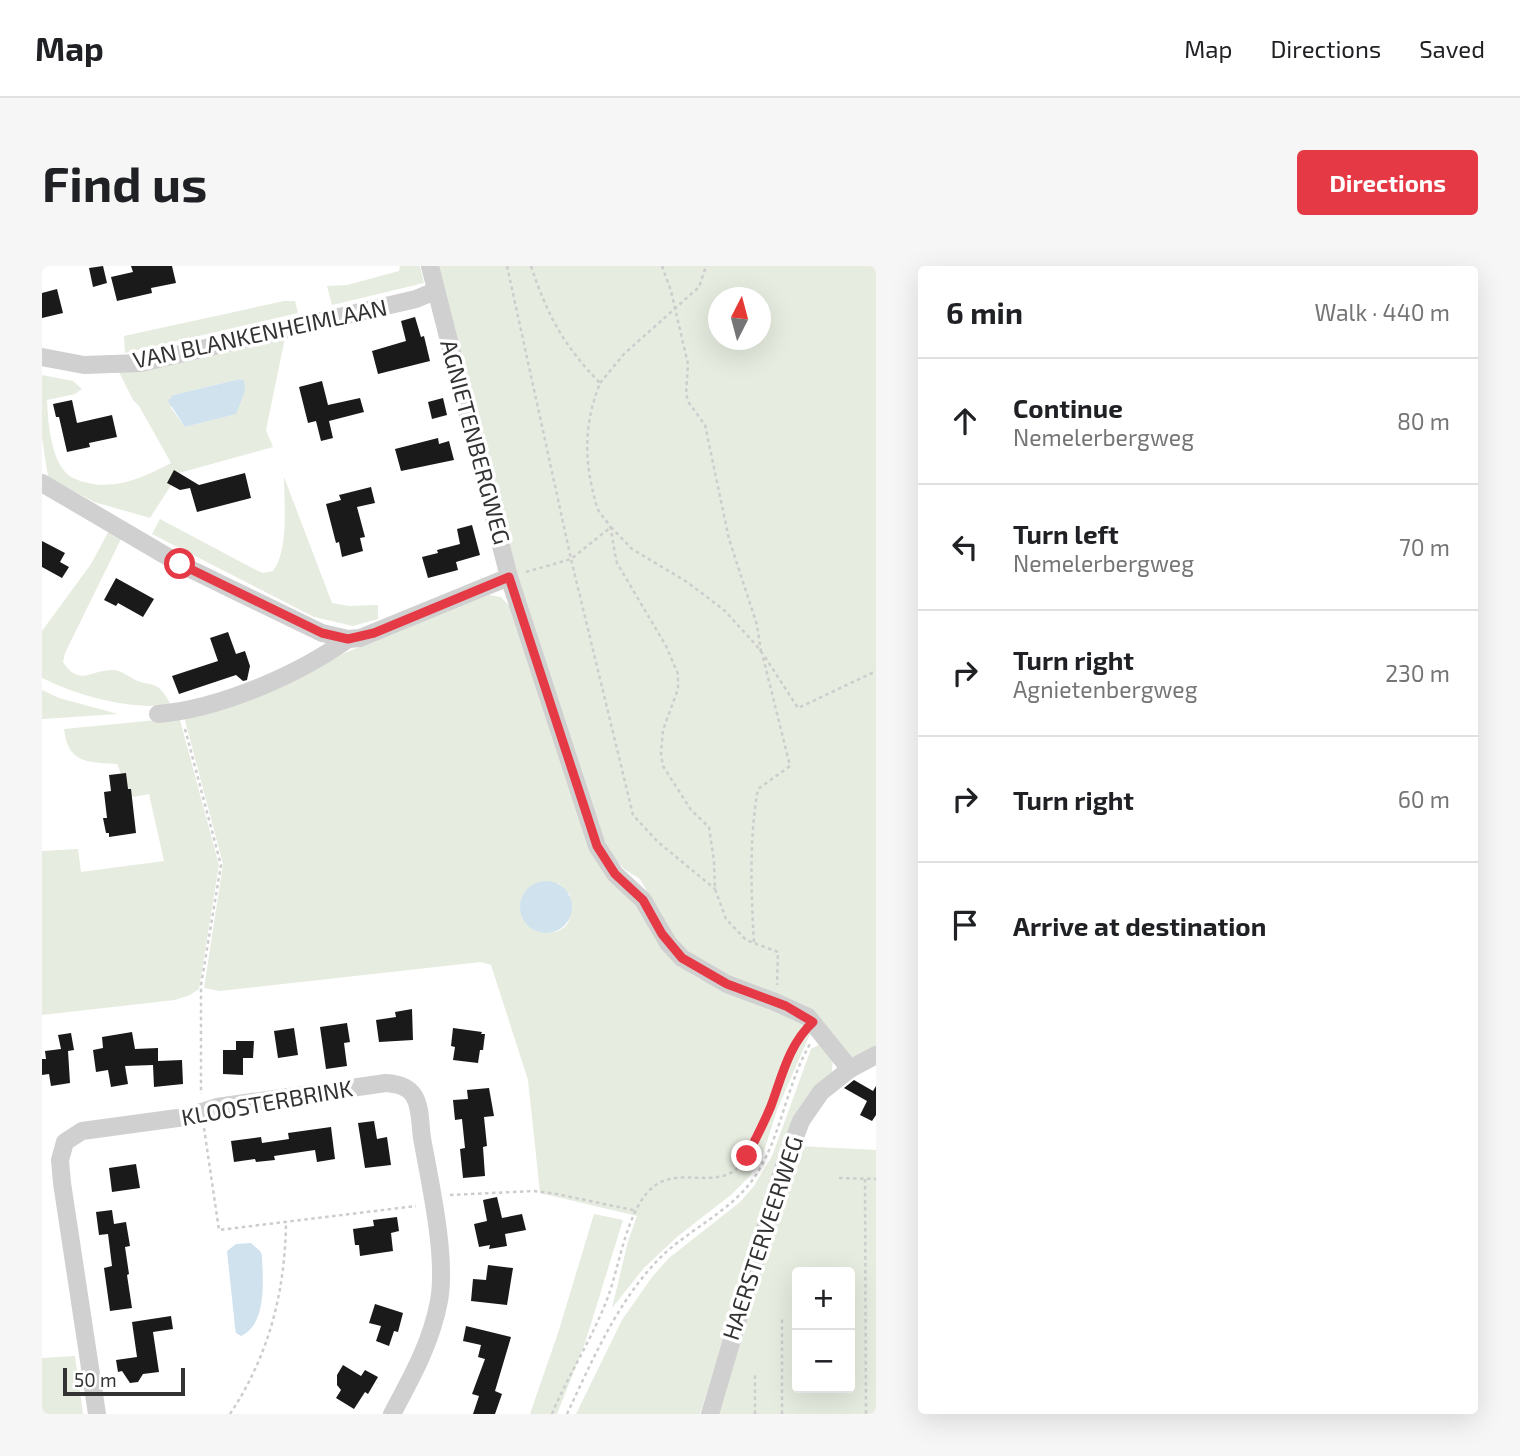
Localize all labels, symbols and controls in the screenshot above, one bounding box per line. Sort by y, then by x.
text: Map [35,28,104,68]
text: Map [1184,34,1232,63]
text: Directions [1270,34,1381,63]
text: Saved [1419,34,1485,63]
button: Directions [1297,150,1478,215]
text: Find us [42,153,207,212]
north arrow [708,287,771,350]
street label: VAN BLANKENHEIMLAAN [130,292,389,374]
text: 6 min [946,294,1023,330]
text: Walk · 440 m [1314,298,1450,326]
street label: AGNIETENBERGWEG [435,336,517,547]
text: Continue [1013,392,1123,423]
icon: ahead [946,402,984,440]
text: 80 m [1397,407,1450,435]
text: Nemelerbergweg [1013,423,1194,451]
text: Turn left [1013,518,1119,549]
icon: left [946,528,984,566]
text: 70 m [1399,533,1450,561]
route start [164,548,195,579]
text: Nemelerbergweg [1013,549,1194,577]
text: Turn right [1013,644,1134,675]
icon: right [946,654,984,692]
text: 230 m [1385,659,1450,687]
text: Agnietenbergweg [1013,675,1198,703]
icon: right [946,780,984,818]
text: Turn right [1013,784,1134,815]
text: 60 m [1398,785,1450,813]
icon: arrive [946,906,984,944]
text: Arrive at destination [1013,910,1266,941]
street label: KLOOSTERBRINK [179,1073,355,1131]
street label: HAERSTERVEERWEG [716,1132,808,1343]
route end [731,1140,762,1171]
map controls [792,1267,855,1393]
button: + [792,1267,855,1330]
button: − [792,1330,855,1393]
scale bar [63,1365,186,1397]
text: 50 m [74,1368,117,1391]

